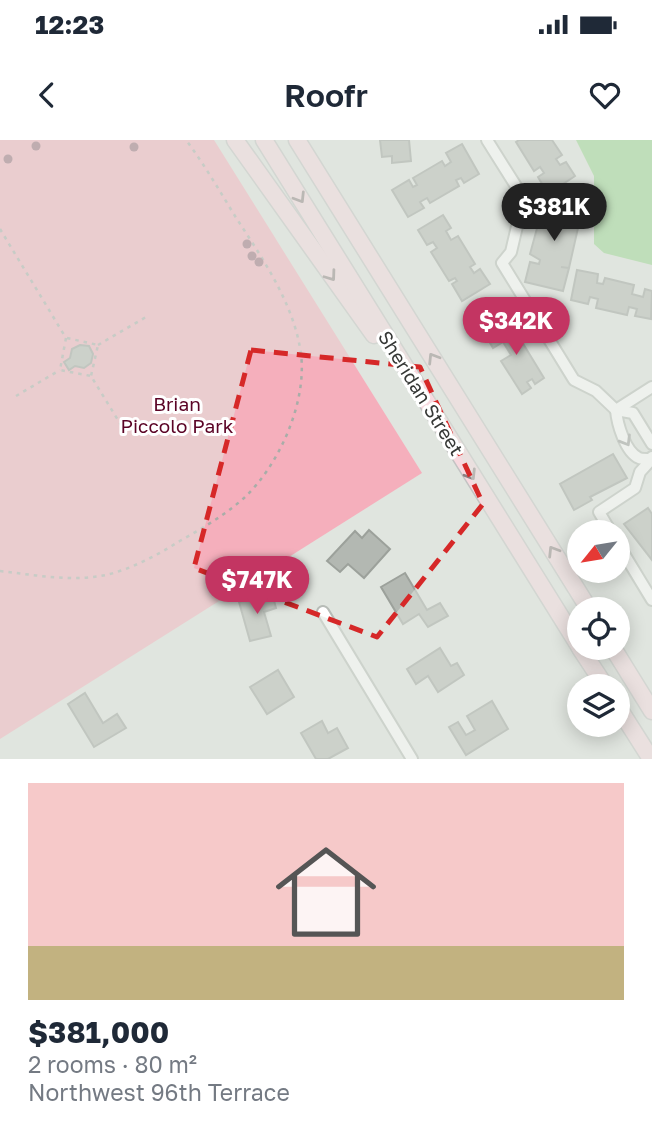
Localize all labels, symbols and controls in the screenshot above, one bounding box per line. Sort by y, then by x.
text: 12:23 [35,9,104,40]
icon: back [28,76,66,114]
text: Roofr [284,76,368,114]
icon: heart [586,76,624,114]
pin: $381K [505,183,603,243]
one-way arrow [291,190,304,203]
text: $381K [518,192,590,220]
one-way arrow [323,268,335,281]
pin: $342K [467,298,565,357]
text: $342K [479,306,553,334]
street label: Sheridan Street [374,326,469,459]
one-way arrow [428,352,441,365]
park label: Brian Piccolo Park [121,392,234,437]
one-way arrow [617,434,630,447]
one-way arrow [463,467,476,480]
north arrow [567,520,630,583]
map controls [567,520,630,737]
one-way arrow [548,546,561,559]
pin: $747K [208,556,306,616]
text: $747K [221,565,293,593]
button: locate [567,597,630,660]
button: layers [567,674,630,737]
icon: home [263,829,389,955]
text: $381,000 [28,1014,169,1050]
text: 2 rooms · 80 m² [28,1050,197,1078]
text: Northwest 96th Terrace [28,1078,290,1106]

